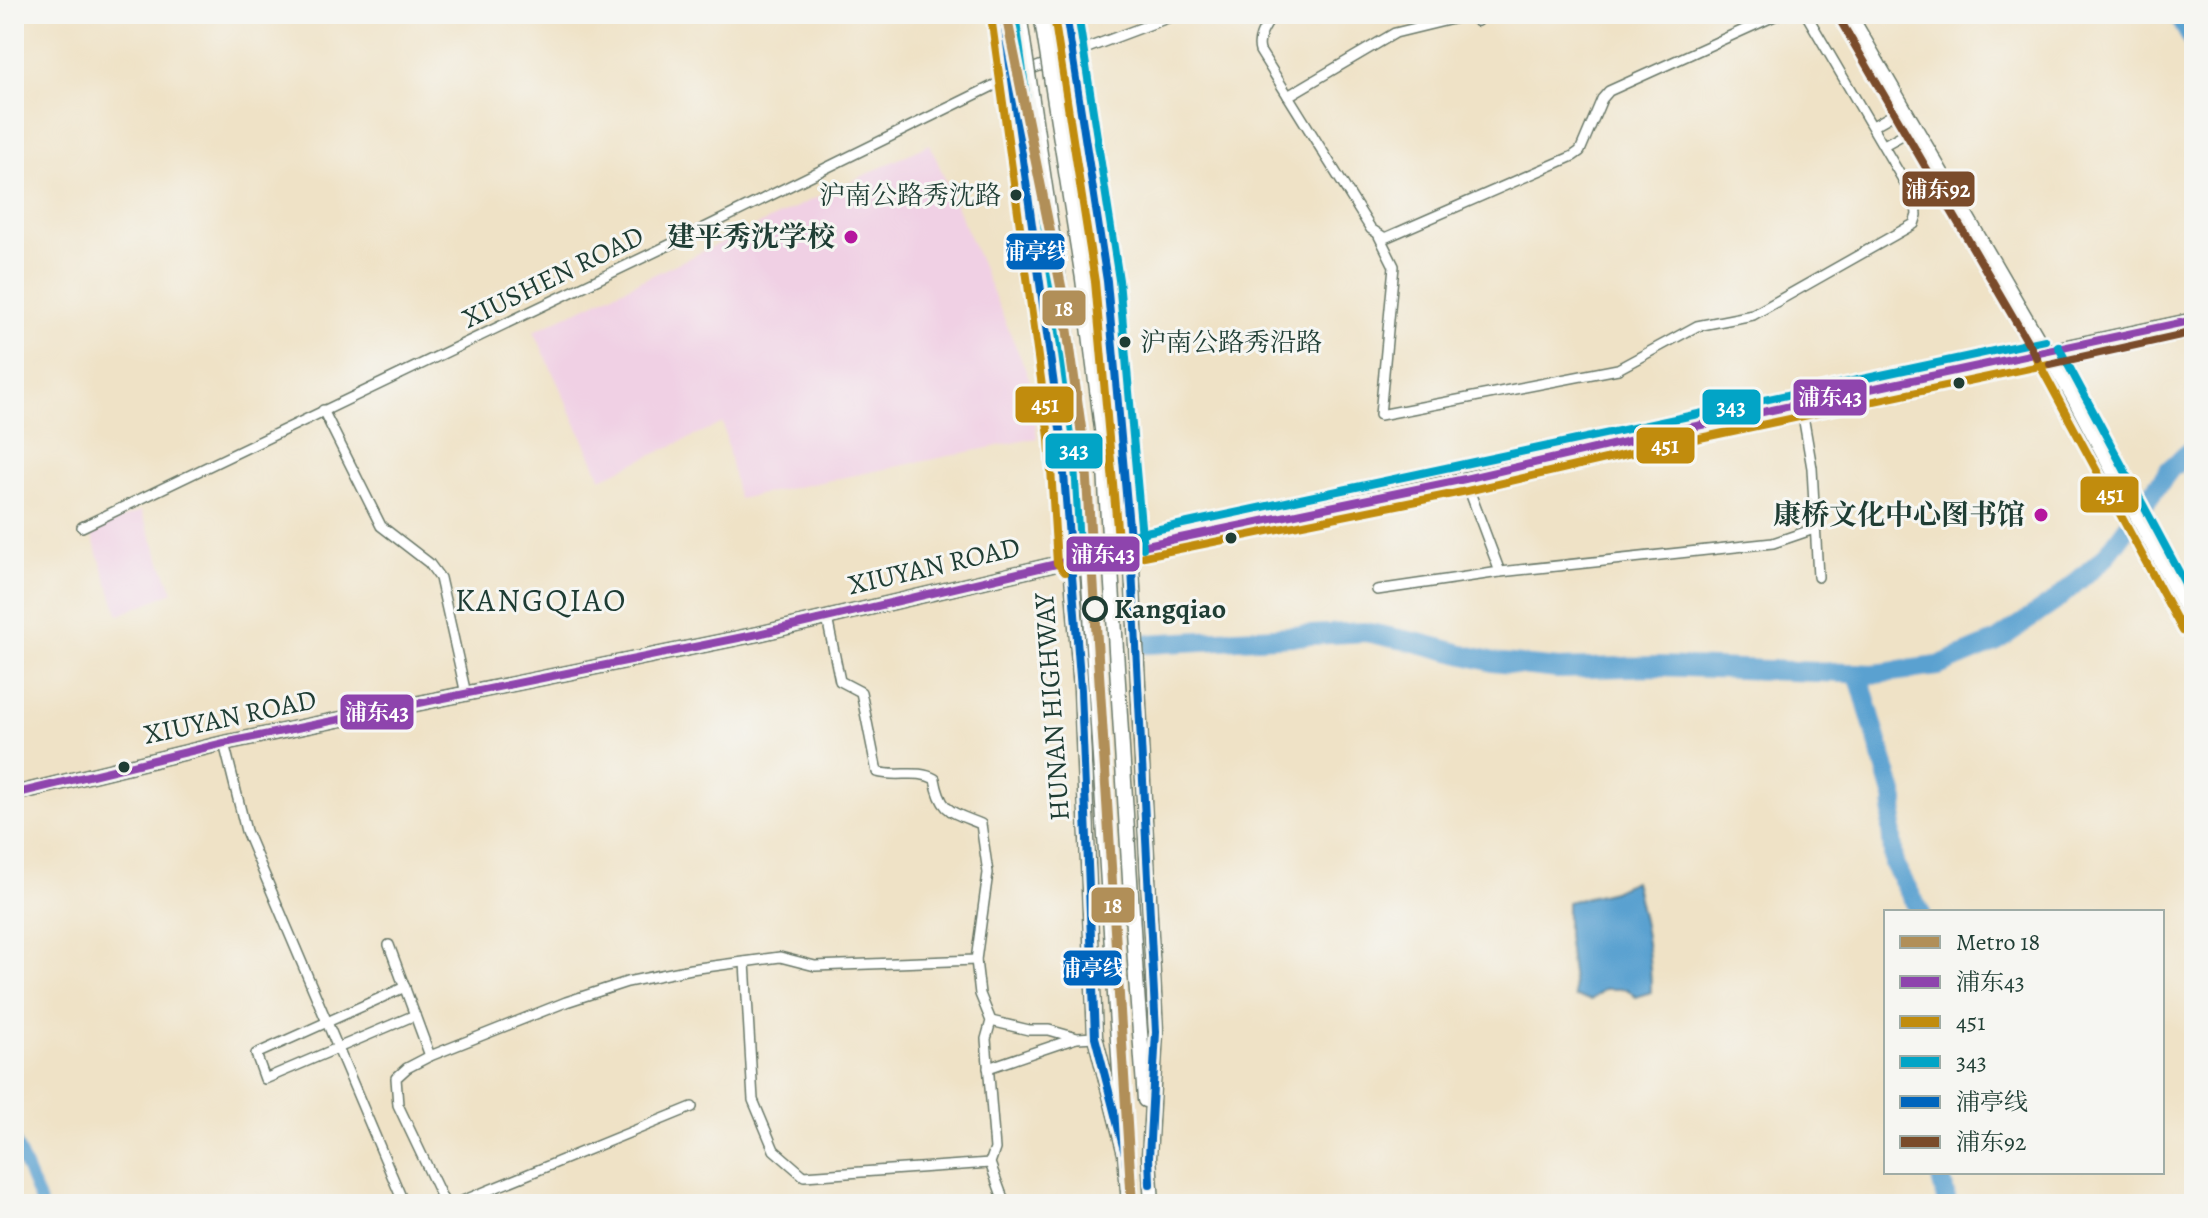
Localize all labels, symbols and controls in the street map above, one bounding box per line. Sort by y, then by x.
line badge: 浦东92 [1901,170,1976,208]
text: 浦东92 [1906,175,1971,205]
place label: 沪南公路秀沈路 [819,178,1001,213]
marker: 沪南公路秀沈路 [1008,187,1024,203]
street label: XIUSHEN ROAD [456,217,650,337]
place label: 建平秀沈学校 [667,218,835,256]
marker: 建平秀沈学校 [842,228,860,246]
line badge: 浦亭线 [1005,232,1066,271]
text: 浦亭线 [1003,237,1069,267]
line badge: 18 [1041,289,1087,327]
text: 18 [1055,294,1073,324]
place label: 沪南公路秀沿路 [1140,325,1322,360]
marker: 沪南公路秀沿路 [1117,334,1133,350]
unlabelled marker [1951,375,1967,391]
line badge: 浦东43 [1792,378,1868,417]
text: 浦东43 [1798,383,1862,413]
line badge: 451 [1014,385,1075,424]
line badge: 343 [1701,388,1762,426]
text: 451 [1031,390,1059,420]
text: 343 [1716,393,1746,423]
line badge: 451 [1635,426,1696,465]
text: 451 [1651,431,1679,461]
line badge: 343 [1044,432,1104,470]
text: 343 [1059,436,1089,466]
line badge: 451 [2079,475,2140,514]
text: 451 [2096,480,2124,510]
place label: 康桥文化中心图书馆 [1773,496,2025,534]
marker: 康桥文化中心图书馆 [2032,506,2050,524]
street label: XIUYAN ROAD [844,528,1024,604]
unlabelled marker [1223,530,1239,546]
line badge: 浦东43 [1065,535,1141,573]
text: 浦东43 [1071,540,1135,570]
district label: KANGQIAO [455,578,627,622]
place label: Kangqiao [1114,590,1226,628]
street label: HUNAN HIGHWAY [1025,591,1079,822]
marker: Kangqiao [1083,597,1107,621]
street label: XIUYAN ROAD [140,680,320,754]
line badge: 浦东43 [339,693,415,731]
text: 浦东43 [345,698,409,728]
unlabelled marker [116,759,132,775]
line badge: 18 [1090,886,1136,924]
text: 18 [1104,891,1122,921]
legend [1884,910,2164,1174]
text: Metro 18 [1956,926,2040,958]
line badge: 浦亭线 [1062,949,1123,987]
text: 浦亭线 [1059,954,1125,984]
text: 浦东43 [1956,966,2025,998]
text: 451 [1956,1006,1985,1038]
text: 343 [1956,1046,1987,1078]
text: 浦亭线 [1956,1086,2028,1118]
text: 浦东92 [1956,1126,2026,1158]

